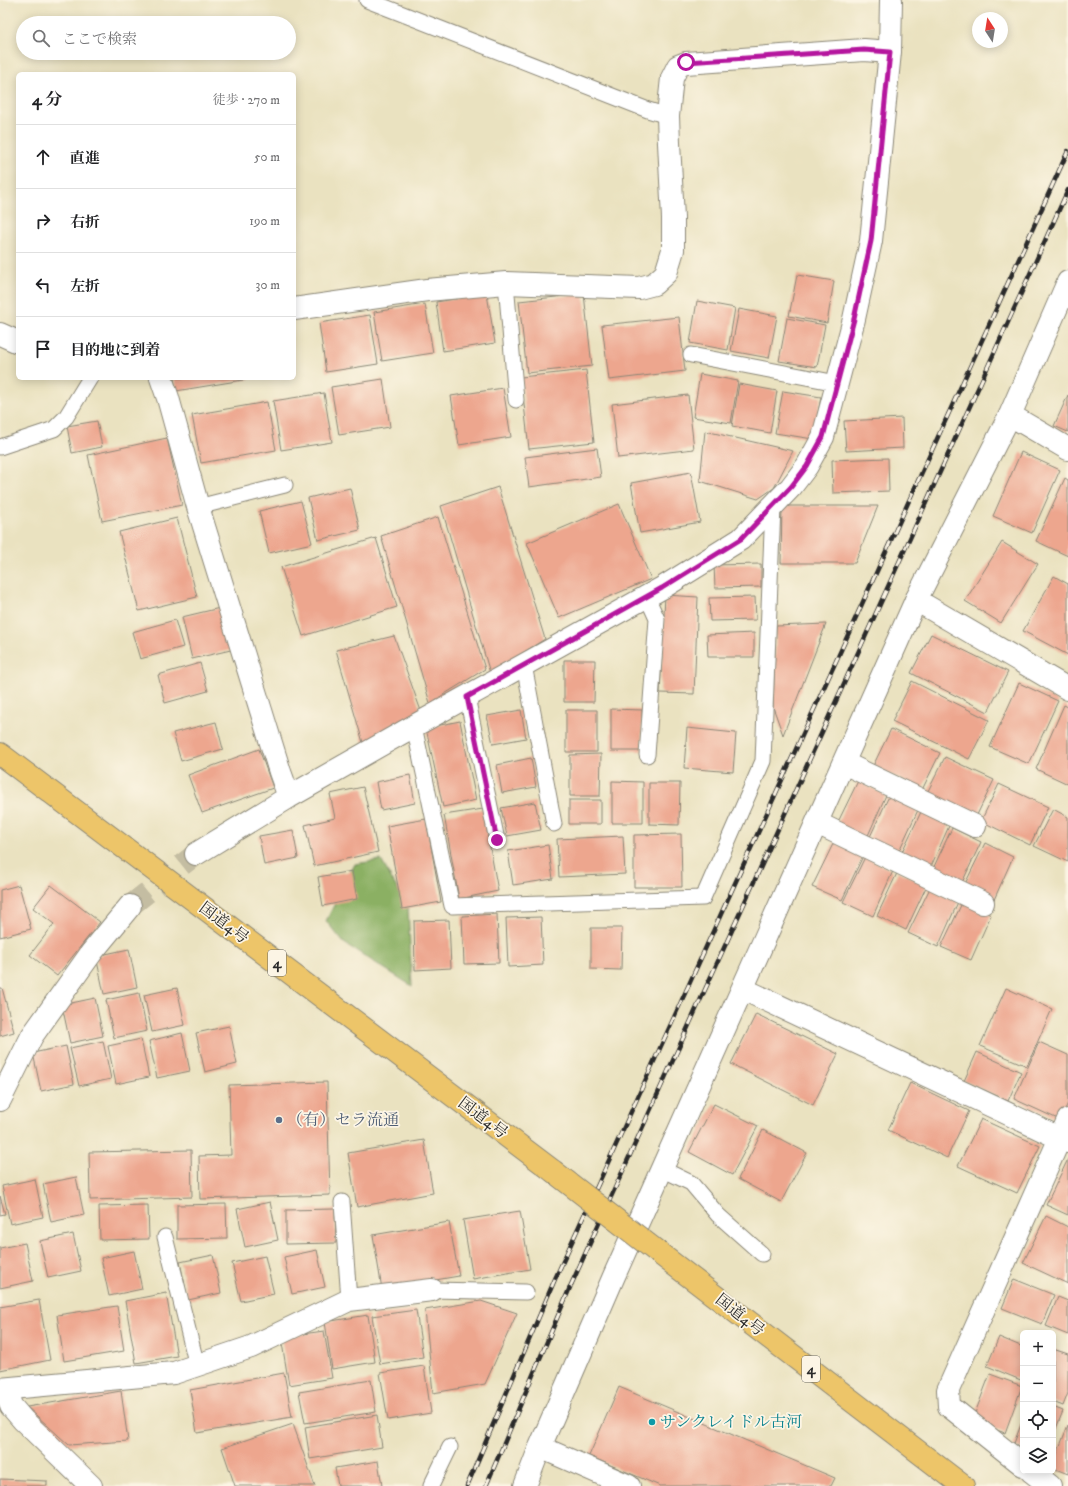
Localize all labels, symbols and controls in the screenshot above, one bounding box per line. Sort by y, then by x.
north arrow [972,12,1008,48]
search box [16,16,296,60]
icon: search [30,27,52,49]
text: ここで検索 [62,30,137,49]
route start [677,53,695,71]
text: 4 分 [32,89,62,111]
text: 徒歩 · 270 m [213,92,280,108]
icon: ahead [32,146,54,168]
text: 直進 [70,149,100,168]
text: 50 m [254,149,280,165]
icon: right [32,210,54,232]
text: 右折 [70,213,100,232]
text: 190 m [249,213,280,229]
icon: left [32,274,54,296]
text: 左折 [70,277,100,296]
text: 30 m [256,277,280,293]
icon: arrive [32,338,54,360]
text: 目的地に到着 [70,341,160,360]
route end [488,831,506,849]
street label: 国道4号 [195,898,253,948]
road number: 4 [268,950,286,976]
street label: 国道4号 [454,1093,512,1143]
place label: （有）セラ流通 [287,1110,399,1130]
marker: （有）セラ流通 [274,1115,284,1125]
street label: 国道4号 [711,1290,769,1340]
map controls [1020,1330,1056,1474]
button: + [1020,1330,1056,1366]
road number: 4 [802,1356,820,1382]
button: − [1020,1366,1056,1402]
button: locate [1020,1402,1056,1438]
place label: サンクレイドル古河 [660,1412,802,1432]
marker: サンクレイドル古河 [647,1417,657,1427]
button: layers [1020,1438,1056,1474]

